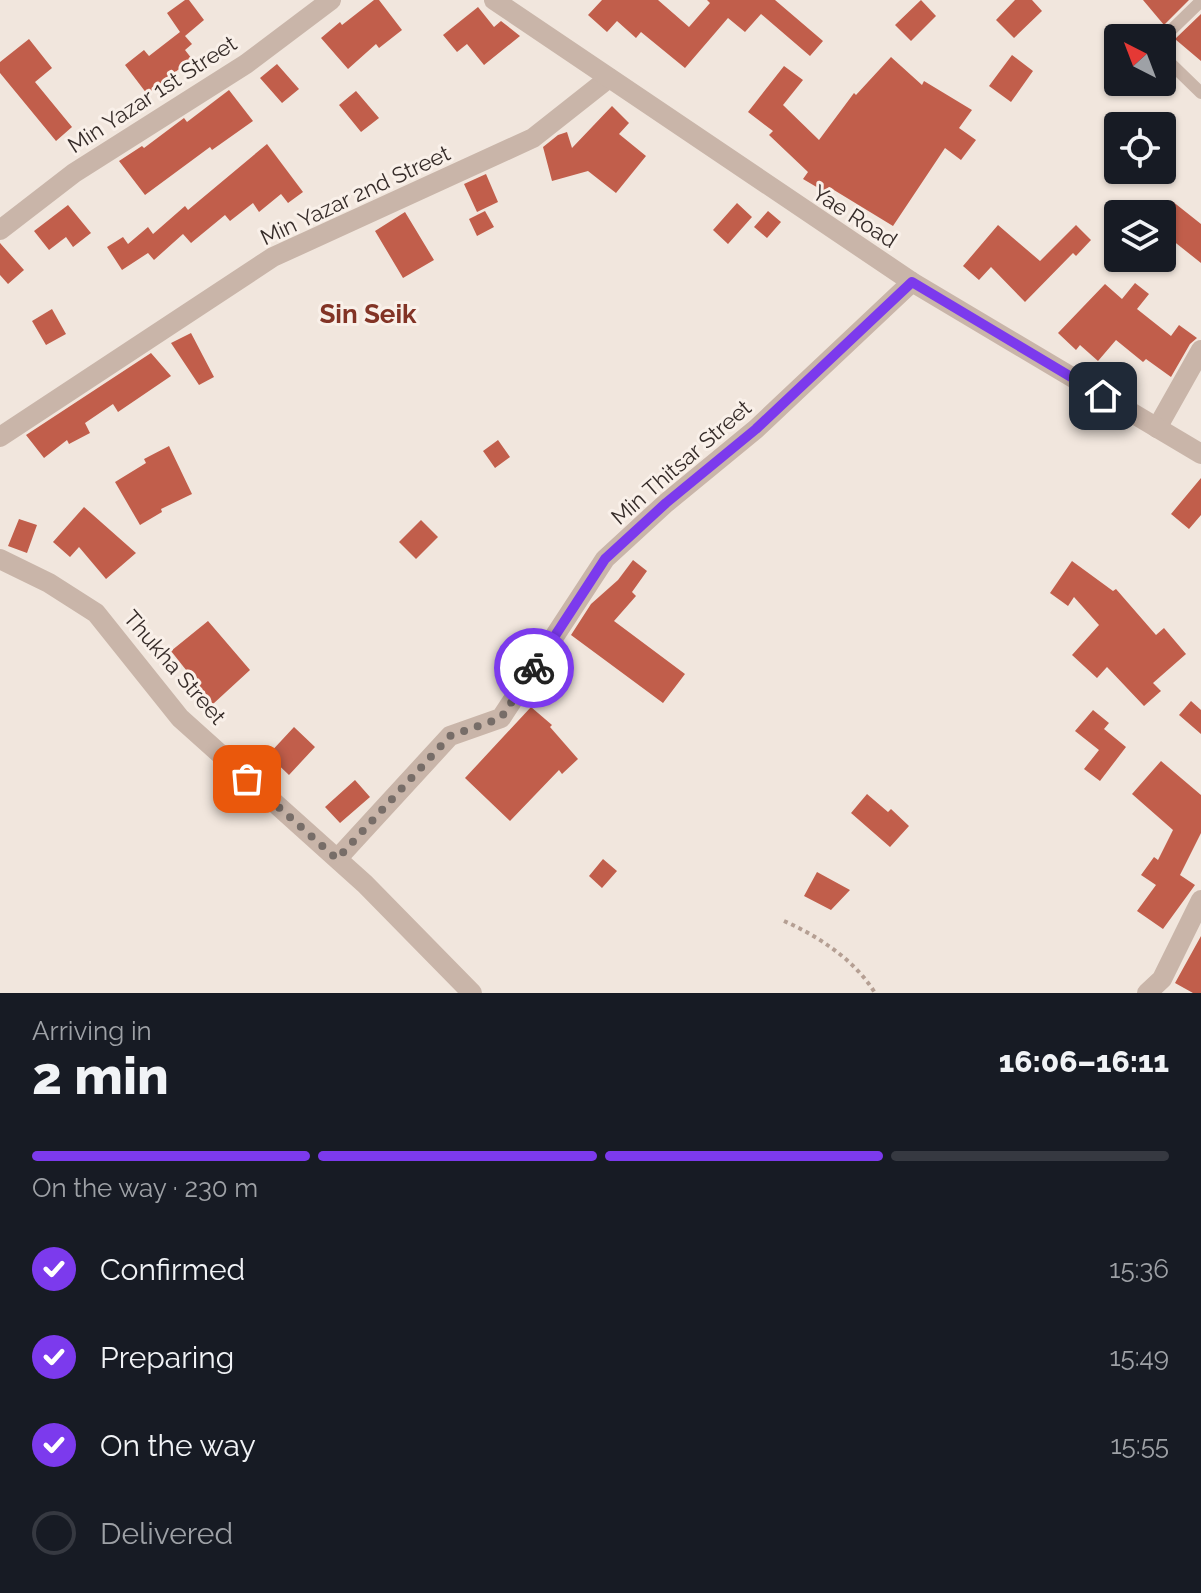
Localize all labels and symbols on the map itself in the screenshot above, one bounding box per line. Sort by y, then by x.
north arrow [1104,24,1176,96]
street label: Min Yazar 1st Street [63,29,242,158]
street label: Min Yazar 2nd Street [256,139,455,250]
street label: Yae Road [808,179,902,253]
district label: Sin Seik [319,299,417,329]
pin [1069,362,1137,430]
street label: Min Thitsar Street [606,394,757,530]
street label: Thukha Street [118,605,232,730]
courier [494,628,574,708]
pin [213,745,281,813]

